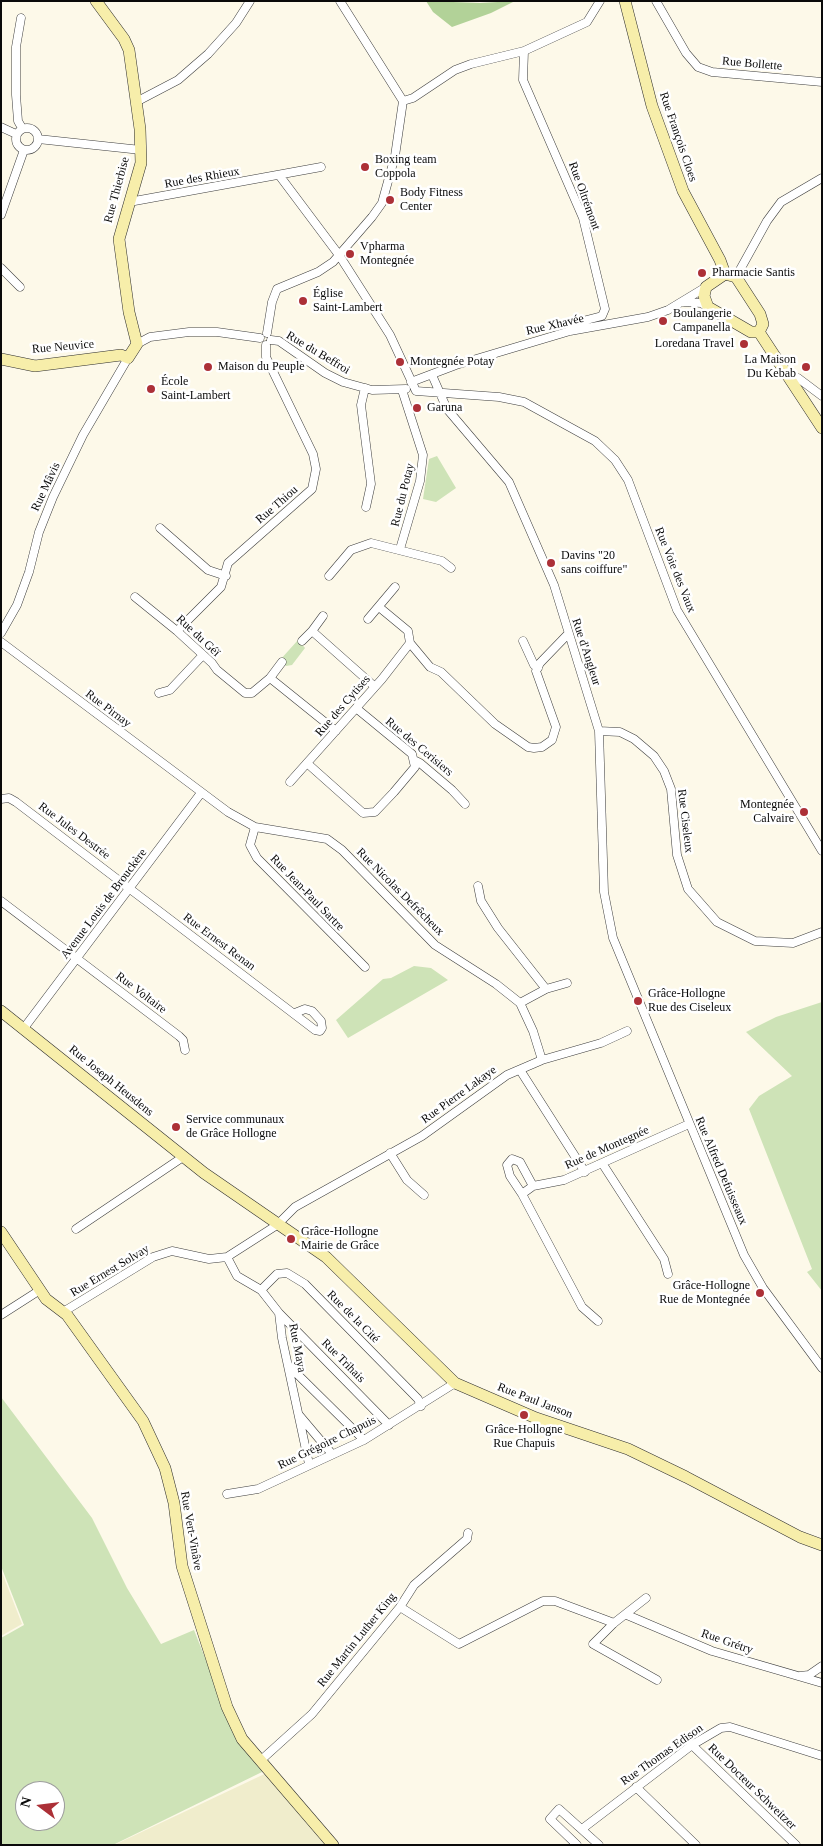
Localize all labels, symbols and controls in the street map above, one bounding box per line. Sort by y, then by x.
street label: Rue Bollette [721,54,783,74]
street label: Rue François Cloes [656,90,700,184]
place label: Boxing team Coppola [375,153,437,181]
street label: Rue Thierbise [101,155,133,225]
street label: Rue Oltrémont [565,160,603,232]
marker: Boxing team Coppola [359,161,371,173]
street label: Rue des Rhieux [163,164,241,192]
place label: Body Fitness Center [400,186,463,214]
marker: Body Fitness Center [384,194,396,206]
place label: Vpharma Montegnée [360,240,414,268]
marker: Vpharma Montegnée [344,248,356,260]
place label: Pharmacie Santis [712,266,795,280]
marker: Pharmacie Santis [696,267,708,279]
place label: Église Saint-Lambert [313,287,382,315]
marker: Église Saint-Lambert [297,295,309,307]
place label: Boulangerie Campanella [673,307,732,335]
street label: Rue Xhavée [525,311,585,339]
marker: Boulangerie Campanella [657,315,669,327]
street label: Rue du Beffroi [284,328,352,378]
street label: Rue Neuvice [31,337,95,357]
place label: Loredana Travel [655,337,734,351]
marker: Loredana Travel [738,338,750,350]
place label: La Maison Du Kebab [744,353,796,381]
place label: Montegnée Potay [410,355,494,369]
marker: Montegnée Potay [394,356,406,368]
place label: Maison du Peuple [218,360,305,374]
marker: Maison du Peuple [202,361,214,373]
marker: La Maison Du Kebab [800,361,812,373]
place label: École Saint-Lambert [161,375,230,403]
marker: École Saint-Lambert [145,383,157,395]
place label: Garuna [427,401,462,415]
marker: Garuna [411,402,423,414]
street label: Rue Mâvis [28,460,64,514]
street label: Rue du Potay [388,462,418,528]
street label: Rue Thiou [253,483,301,527]
street label: Rue Voie des Vaux [651,525,699,615]
place label: Davins "20 sans coiffure" [561,549,627,577]
marker: Davins "20 sans coiffure" [545,557,557,569]
street label: Rue du Géï [173,612,223,660]
street label: Rue d'Angleur [568,617,604,687]
street label: Rue des Cytises [312,672,374,740]
street label: Rue Pirnay [82,687,134,731]
street label: Rue des Cerisiers [382,714,456,780]
street label: Rue Ciseleux [674,788,696,854]
place label: Montegnée Calvaire [740,798,794,826]
street label: Rue Jules Destrée [35,799,113,863]
marker: Montegnée Calvaire [798,806,810,818]
street label: Rue Nicolas Defrêcheux [353,845,447,939]
street label: Avenue Louis de Brouckère [58,846,150,962]
street label: Rue Jean-Paul Sartre [267,852,347,934]
street label: Rue Ernest Renan [180,910,258,974]
street label: Rue Voltaire [113,969,169,1017]
place label: Grâce-Hollogne Rue des Ciseleux [648,987,731,1015]
marker: Grâce-Hollogne Rue des Ciseleux [632,995,644,1007]
street label: Rue Joseph Heusdens [66,1042,156,1120]
street label: Rue Pierre Lakaye [419,1063,499,1127]
place label: Service communaux de Grâce Hollogne [186,1113,284,1141]
street label: Rue Alfred Defuisseaux [692,1115,750,1227]
marker: Service communaux de Grâce Hollogne [170,1121,182,1133]
street label: Rue de Montegnée [563,1123,651,1173]
place label: Grâce-Hollogne Mairie de Grâce [301,1225,379,1253]
marker: Grâce-Hollogne Mairie de Grâce [285,1233,297,1245]
street label: Rue Ernest Solvay [68,1242,152,1300]
place label: Grâce-Hollogne Rue de Montegnée [659,1279,750,1307]
marker: Grâce-Hollogne Rue de Montegnée [754,1287,766,1299]
street label: Rue de la Cité [324,1288,382,1346]
street label: Rue Maya [285,1322,309,1374]
street label: Rue Trihais [318,1336,368,1386]
street label: Rue Paul Janson [495,1380,575,1422]
marker: Grâce-Hollogne Rue Chapuis [518,1409,530,1421]
street label: Rue Grégoire Chapuis [276,1413,378,1473]
place label: Grâce-Hollogne Rue Chapuis [485,1423,563,1451]
street label: Rue Vert-Vinâve [177,1490,205,1572]
street label: Rue Martin Luther King [315,1590,399,1690]
street label: Rue Grétry [699,1626,755,1658]
street label: Rue Thomas Edison [618,1721,706,1789]
street label: Rue Docteur Schweitzer [705,1741,799,1833]
north arrow [15,1781,65,1831]
text: N [17,1795,35,1809]

